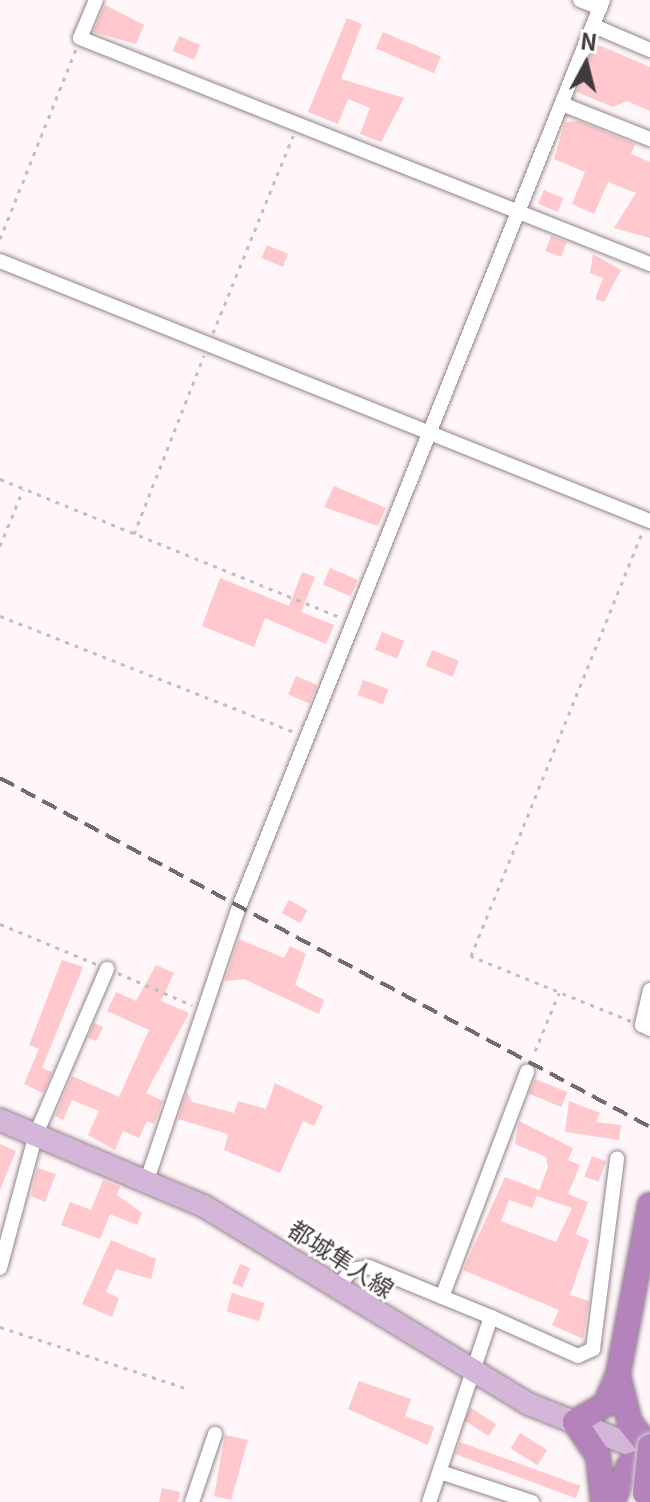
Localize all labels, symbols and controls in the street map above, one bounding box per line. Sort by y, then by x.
text: N [579,23,599,57]
north arrow [546,24,626,104]
street label: 都城隼人線 [284,1213,400,1303]

